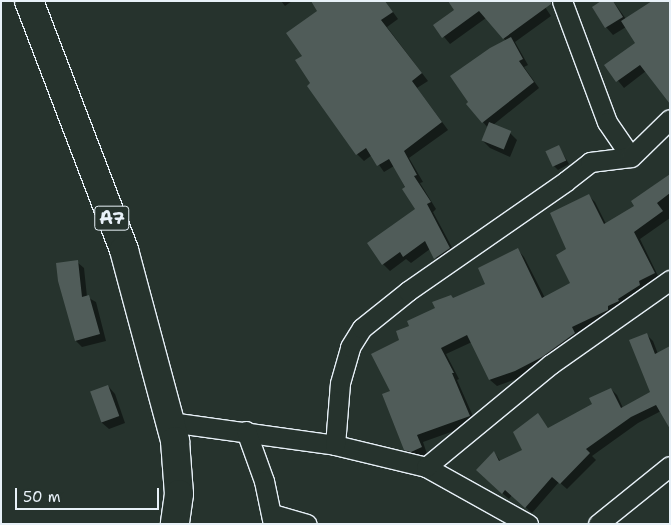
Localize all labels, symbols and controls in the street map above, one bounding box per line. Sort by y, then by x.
road number: A7 [93,202,131,234]
scale bar [18,478,161,510]
text: 50 m [23,487,61,507]

